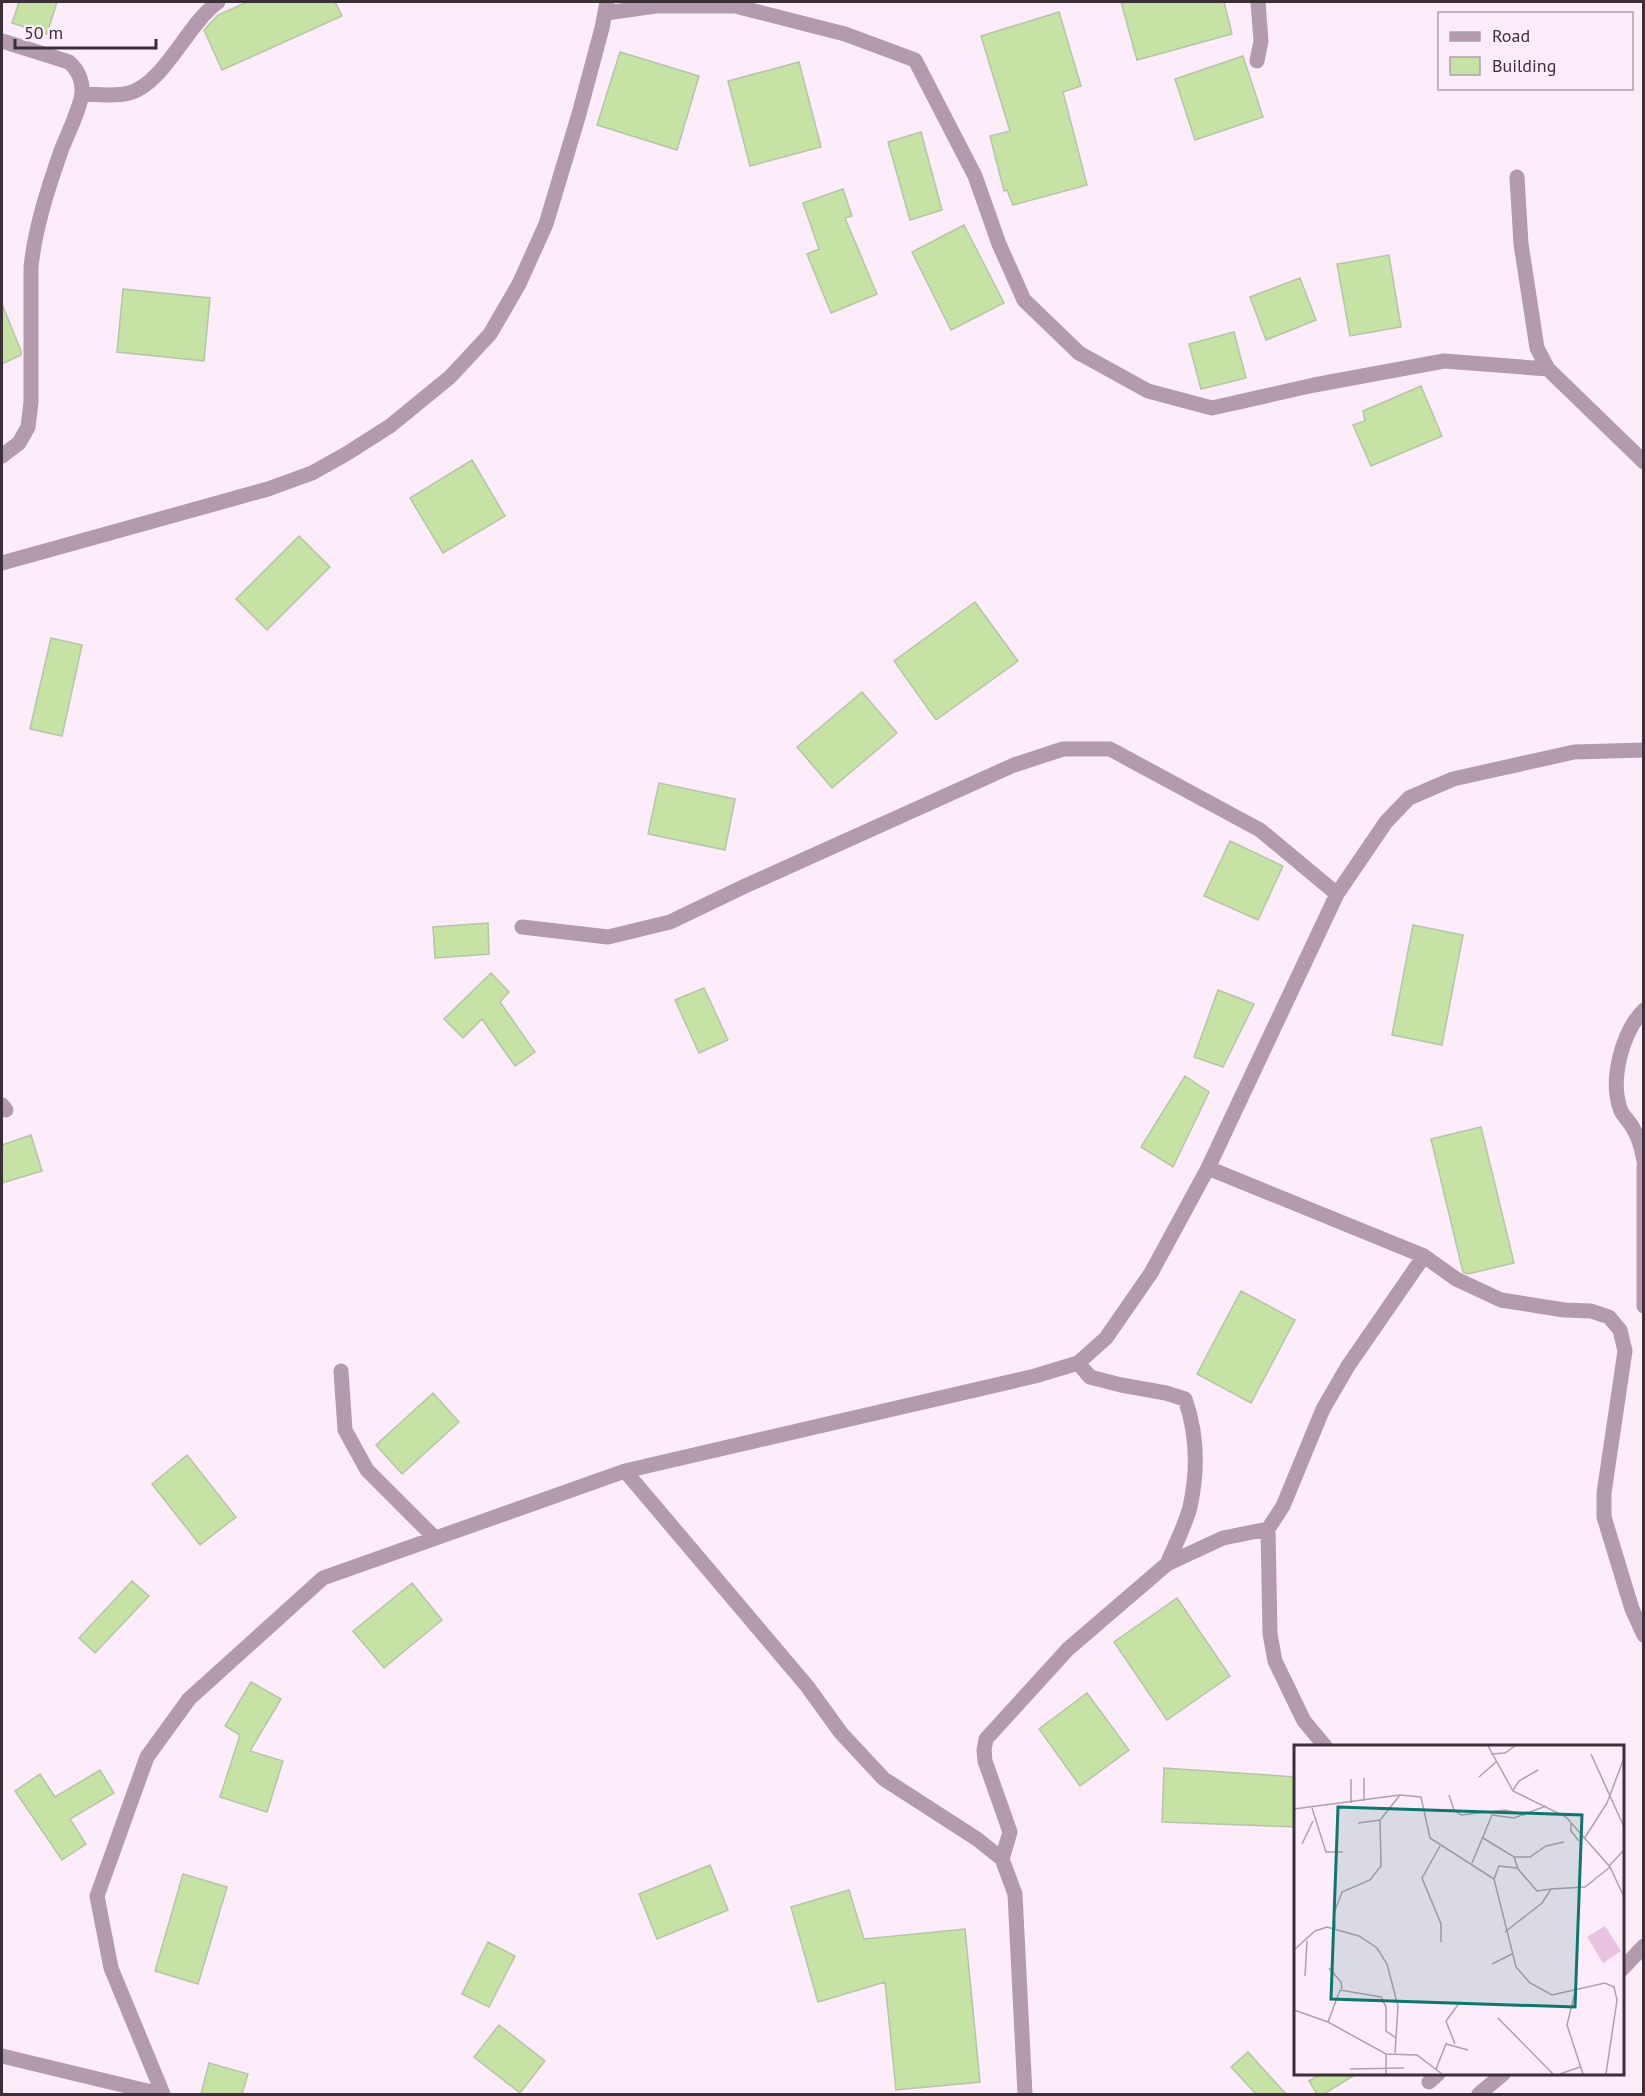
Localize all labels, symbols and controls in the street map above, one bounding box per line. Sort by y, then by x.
scale bar [15,12,156,50]
legend [1438,12,1633,90]
text: 50 m [24,21,63,44]
text: Road [1492,24,1530,47]
text: Building [1492,54,1556,77]
inset map [1294,1745,1624,2075]

